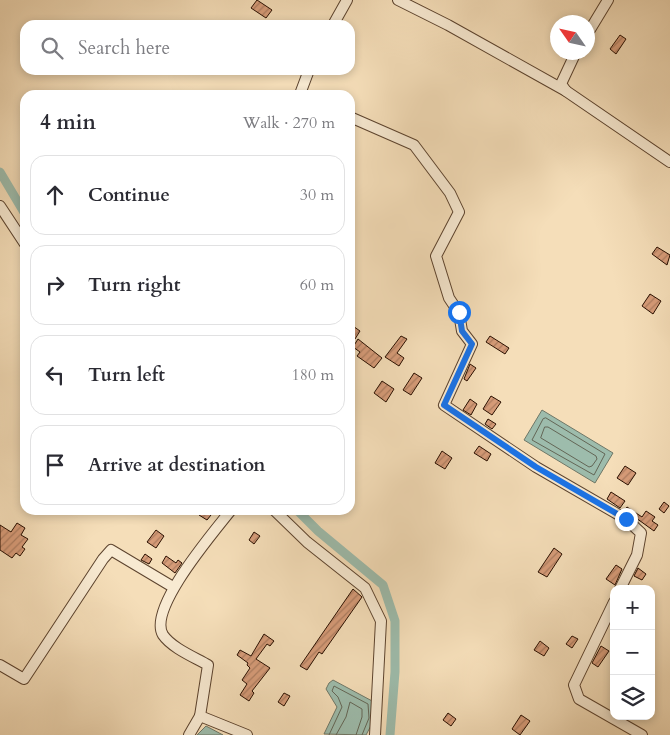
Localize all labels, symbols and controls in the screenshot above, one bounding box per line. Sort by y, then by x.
north arrow [550,15,595,60]
search box [20,20,355,75]
icon: search [38,34,66,62]
text: Search here [78,35,170,61]
text: 4 min [40,108,96,137]
text: Walk · 270 m [243,112,335,134]
icon: ahead [41,181,69,209]
text: Continue [88,182,170,208]
text: 30 m [300,184,334,206]
icon: right [41,271,69,299]
text: Turn right [88,272,180,298]
text: 60 m [300,274,334,296]
route start [448,301,471,324]
icon: left [41,361,69,389]
text: Turn left [88,362,165,388]
text: 180 m [292,364,334,386]
icon: arrive [41,451,69,479]
text: Arrive at destination [88,452,265,478]
route end [615,508,638,531]
map controls [610,585,655,720]
button: + [610,585,655,630]
button: − [610,630,655,675]
button: layers [610,675,655,720]

